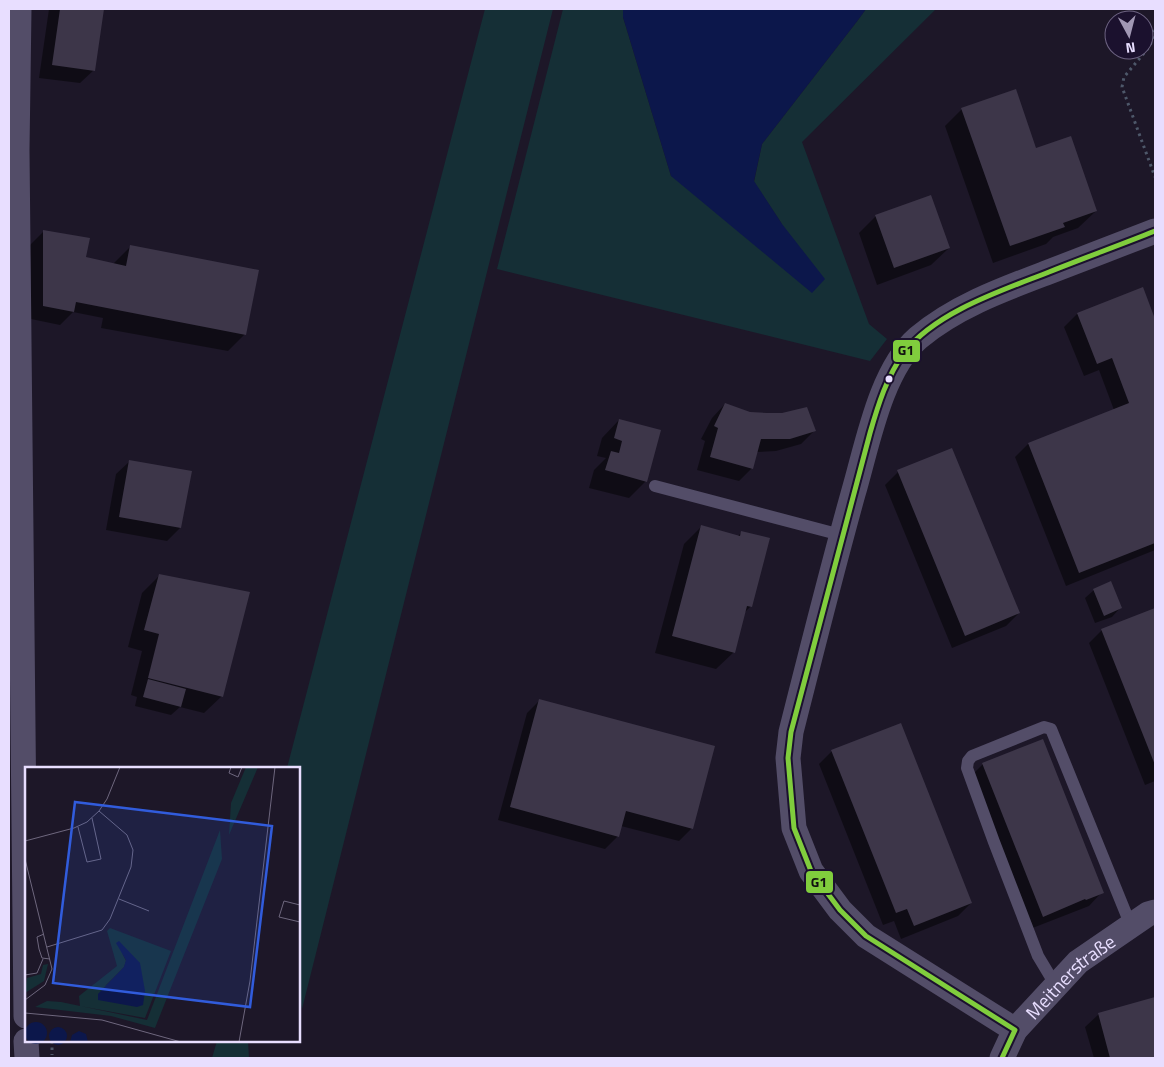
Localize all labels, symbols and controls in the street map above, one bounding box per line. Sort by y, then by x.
north arrow [1104,10,1154,60]
text: N [1125,37,1137,59]
line badge: G1 [892,339,921,363]
text: G1 [898,339,914,360]
unlabelled marker [884,374,894,384]
inset map [25,767,300,1042]
line badge: G1 [805,870,834,894]
text: G1 [811,871,827,892]
street label: Meitnerstraße [1018,926,1121,1025]

